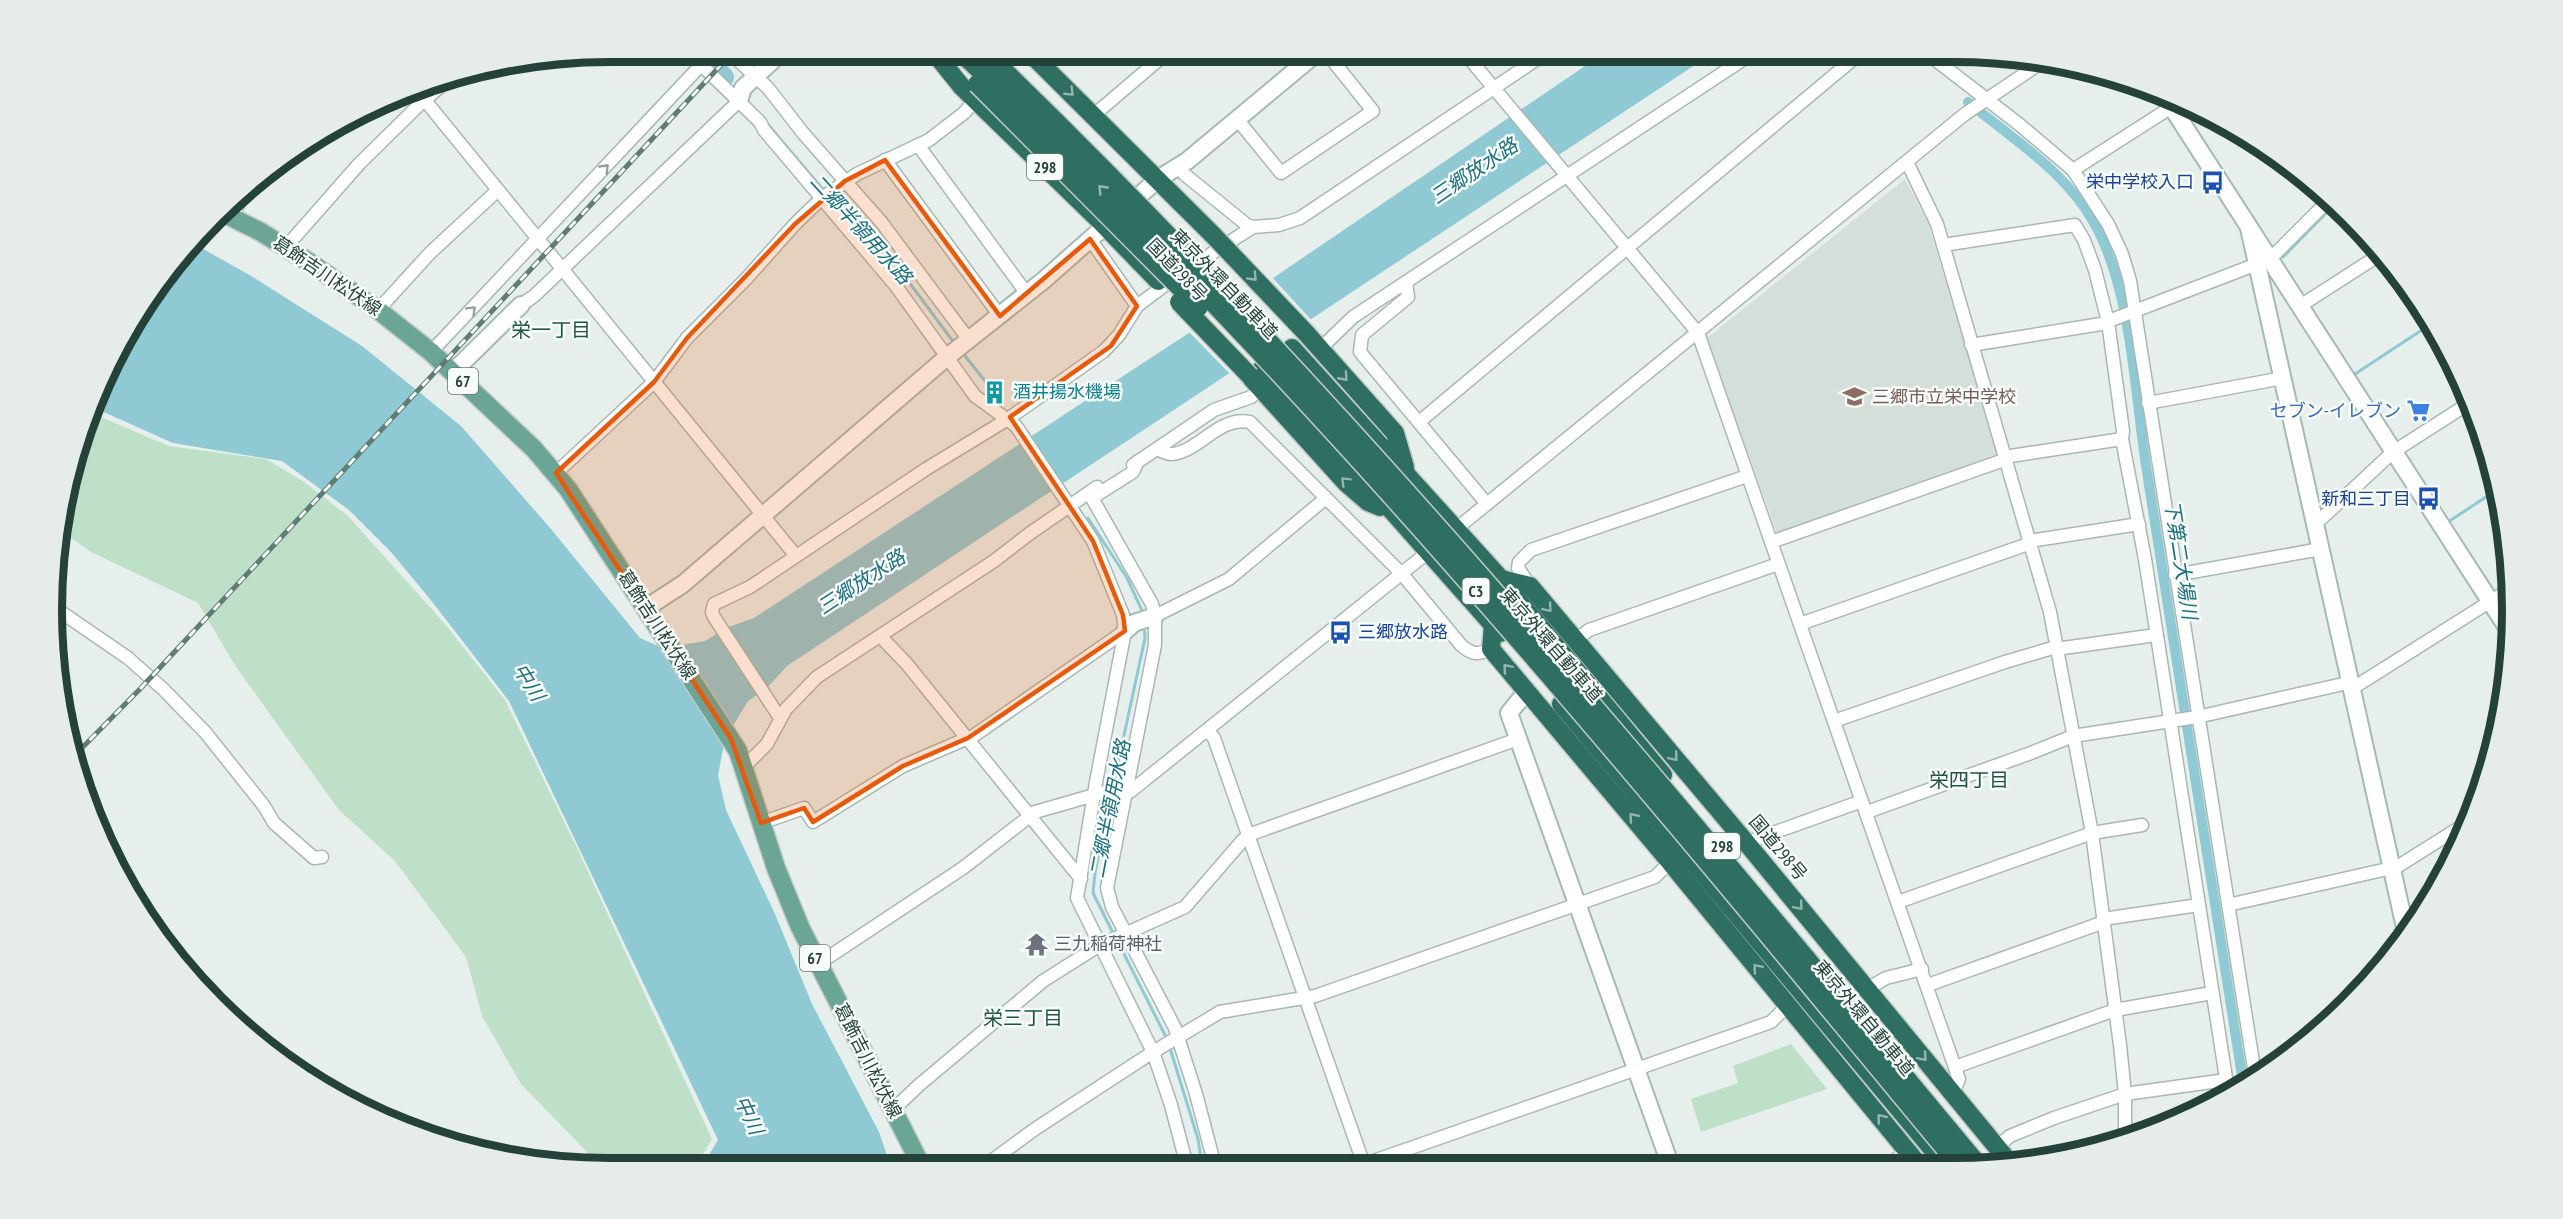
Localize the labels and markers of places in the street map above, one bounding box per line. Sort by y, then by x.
bus stop icon: 栄中学校入口 [2199,169,2225,195]
place label: 栄中学校入口 [2086,170,2194,193]
building icon: 酒井揚水機場 [982,379,1008,405]
place label: 酒井揚水機場 [1013,380,1121,403]
school or university icon: 三郷市立栄中学校 [1841,384,1867,410]
place label: 三郷市立栄中学校 [1872,385,2016,408]
supermarket icon: セブン-イレブン [2406,398,2432,424]
place label: セブン-イレブン [2270,399,2401,422]
bus stop icon: 新和三丁目 [2416,486,2442,512]
place label: 新和三丁目 [2321,487,2411,510]
bus stop icon: 三郷放水路 [1327,619,1353,645]
place label: 三郷放水路 [1358,620,1448,643]
temple icon: 三九稲荷神社 [1023,931,1049,957]
place label: 三九稲荷神社 [1054,932,1162,955]

